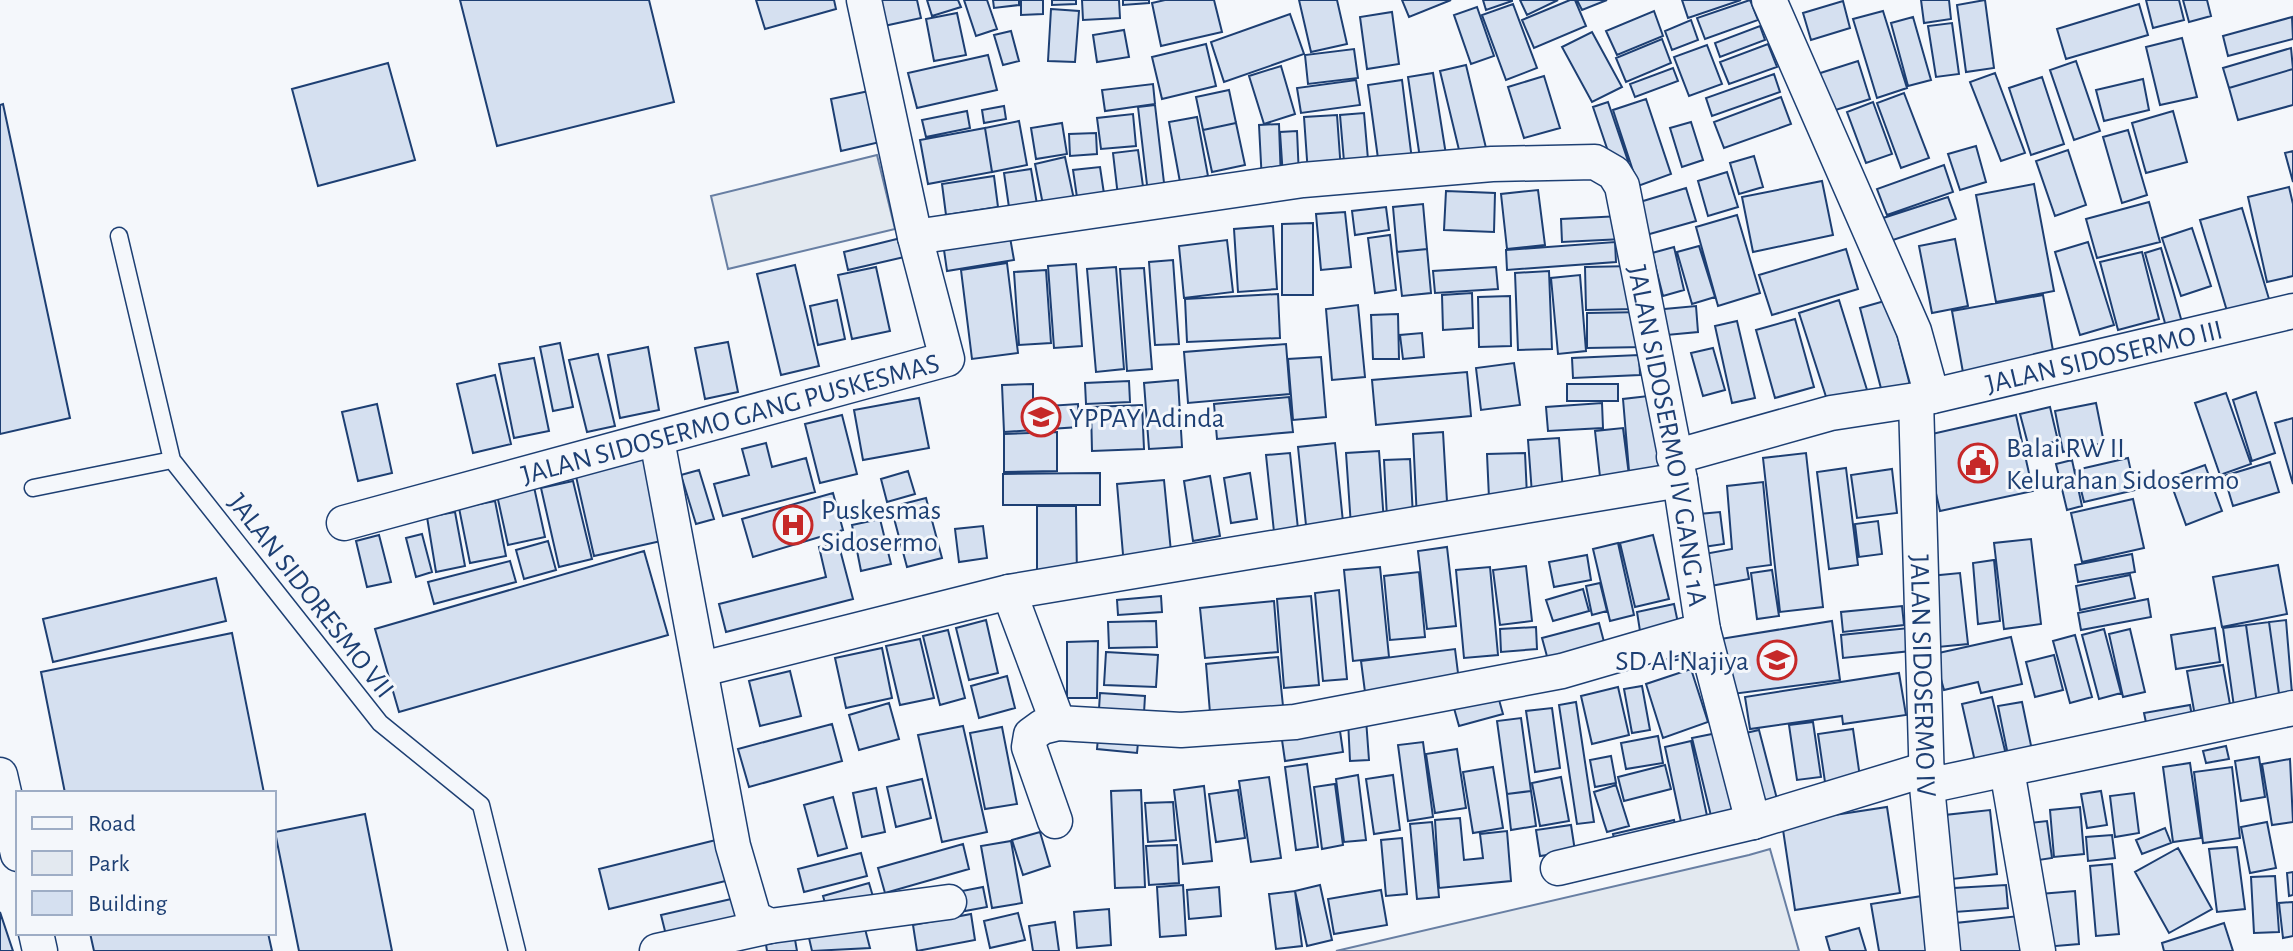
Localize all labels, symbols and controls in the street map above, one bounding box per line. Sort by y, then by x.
street label: JALAN SIDOSERMO IV GANG 1A [1622,263,1711,608]
street label: JALAN SIDOSERMO III [1983,316,2225,399]
street label: JALAN SIDOSERMO GANG PUSKESMAS [518,350,943,490]
school or university icon: YPPAY Adinda [1020,396,1062,438]
place label: YPPAY Adinda [1069,405,1225,433]
place label: Balai RW II Kelurahan Sidosermo [2006,435,2239,495]
public building icon: Balai RW II Kelurahan Sidosermo [1957,442,1999,484]
street label: JALAN SIDORESMO VII [222,489,399,704]
place label: Puskesmas Sidosermo [821,497,941,557]
hospital icon: Puskesmas Sidosermo [772,504,814,546]
street label: JALAN SIDOSERMO IV [1904,554,1940,799]
school or university icon: SD Al Najiya [1756,639,1798,681]
place label: SD Al Najiya [1615,648,1749,676]
legend [16,791,276,935]
text: Road [88,812,136,836]
text: Park [88,852,129,876]
text: Building [88,892,167,916]

